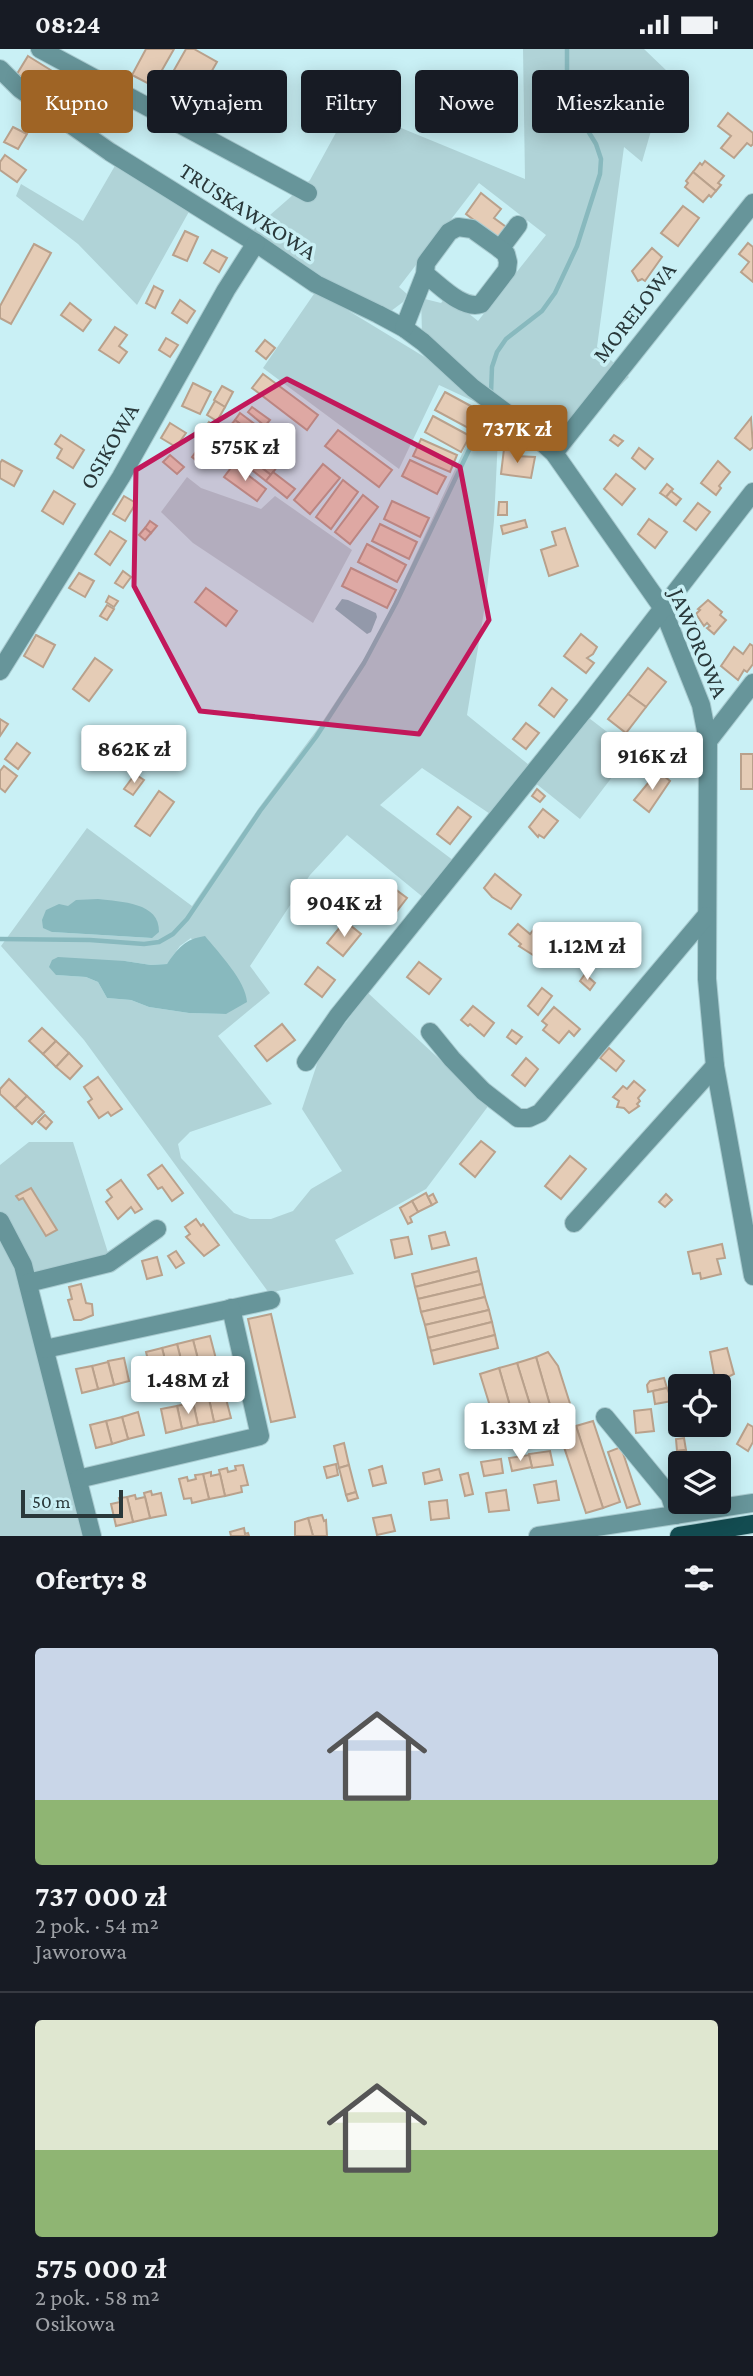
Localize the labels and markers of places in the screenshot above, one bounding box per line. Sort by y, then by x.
pin: 737K zł [452,405,582,465]
pin: 575K zł [180,423,310,483]
pin: 862K zł [69,725,199,785]
pin: 916K zł [587,733,717,792]
pin: 904K zł [279,879,409,939]
pin: 1.12M zł [515,923,659,982]
pin: 1.48M zł [116,1357,260,1416]
pin: 1.33M zł [448,1403,592,1463]

